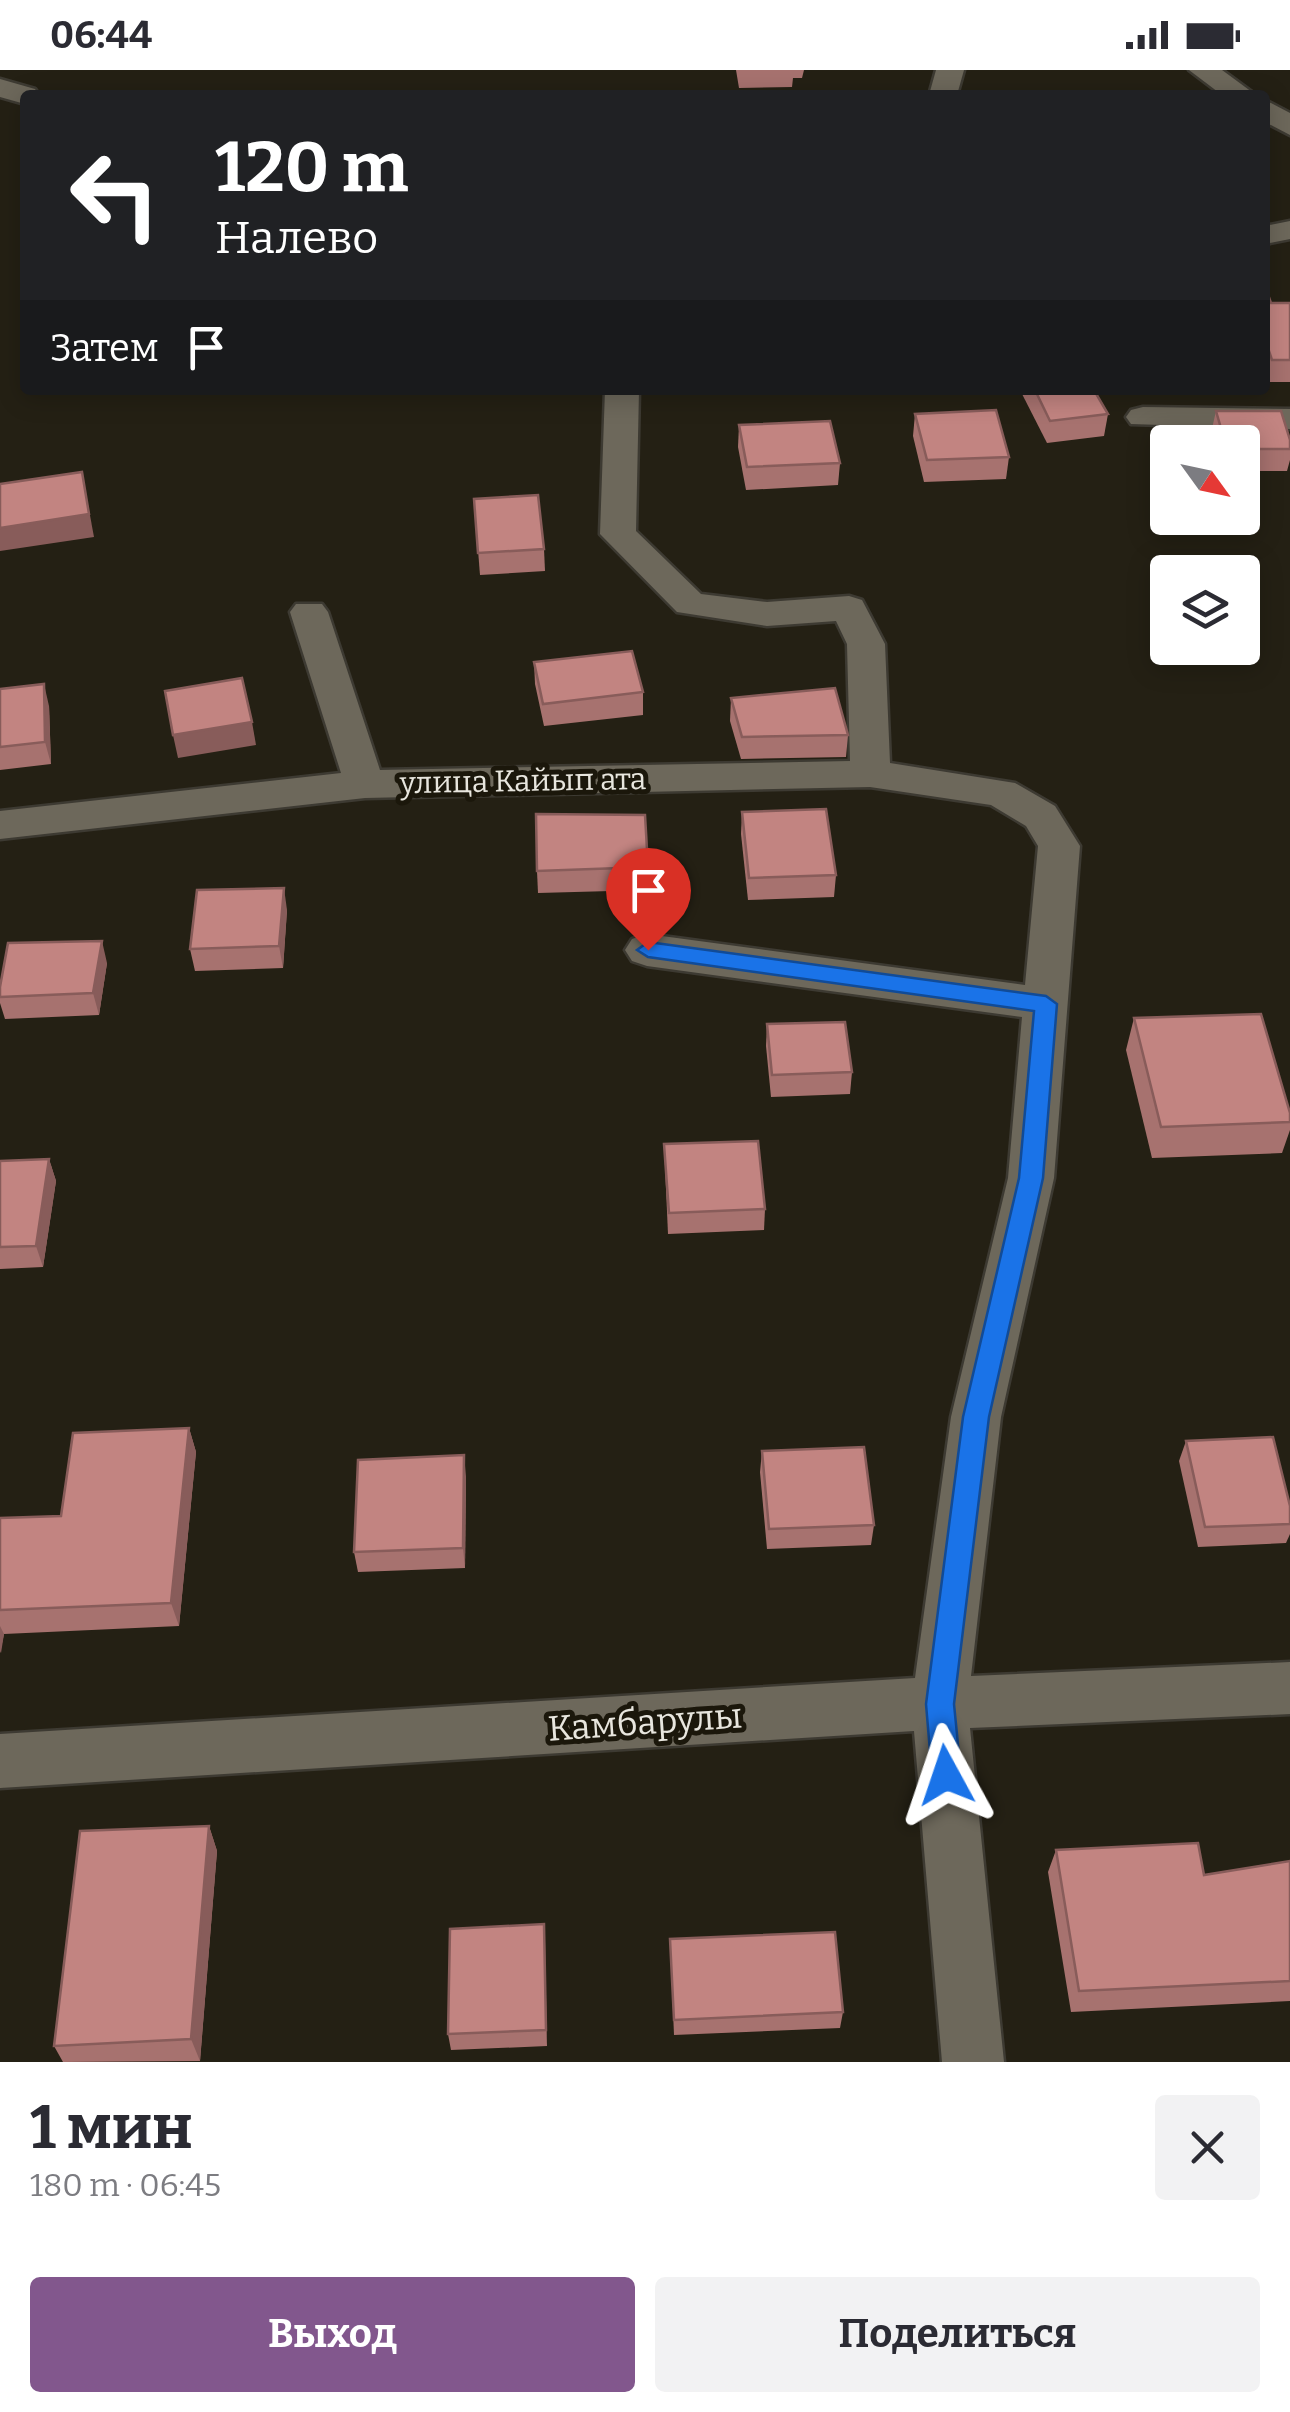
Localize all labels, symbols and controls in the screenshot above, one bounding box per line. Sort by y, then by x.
text: 06:44 [50,12,152,58]
text: 120 m [215,126,408,210]
icon: left [50,130,180,260]
text: Налево [215,211,378,265]
icon: arrive [179,320,234,375]
text: Затем [50,325,159,371]
north arrow [1150,425,1260,535]
map controls [1150,425,1260,665]
button: layers [1150,555,1260,665]
street label: улица Кайып ата [398,761,647,801]
pin [606,848,691,951]
icon: arrive [621,863,676,918]
street label: Камбарулы [547,1694,743,1750]
position arrow [894,1723,998,1827]
text: 1 мин [30,2092,192,2164]
button: close [1155,2095,1260,2200]
text: 180 m · 06:45 [30,2166,221,2204]
button: Выход [30,2277,635,2392]
button: Поделиться [655,2277,1260,2392]

